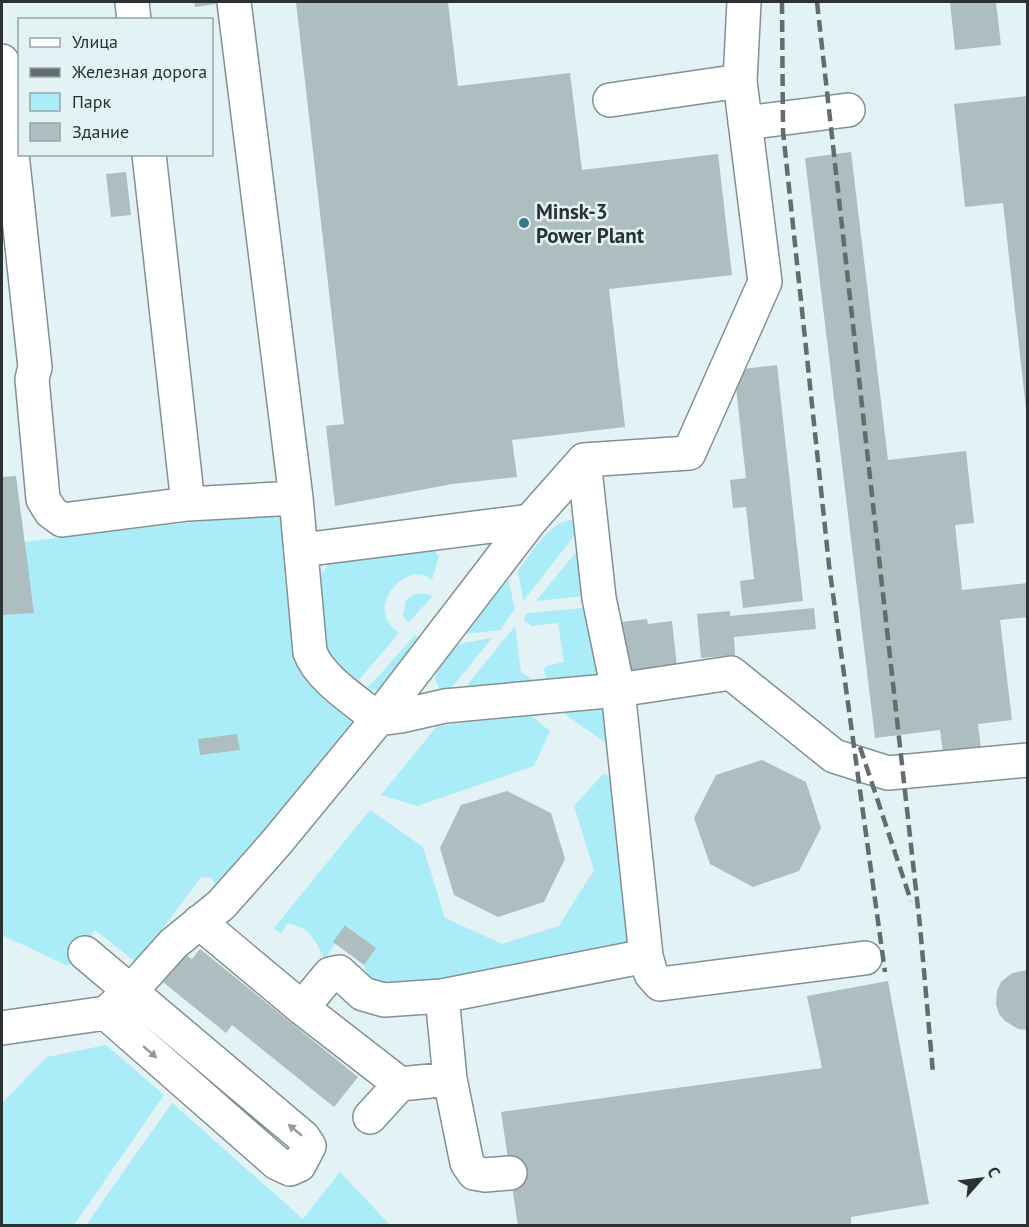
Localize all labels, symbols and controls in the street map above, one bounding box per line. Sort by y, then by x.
legend [18,18,213,156]
text: Улица [72,30,118,53]
text: Железная дорога [71,60,207,83]
text: Парк [72,90,112,113]
text: Здание [72,120,129,143]
place label: Minsk-3 Power Plant [536,198,645,249]
marker: Minsk-3 Power Plant [517,216,531,230]
one-way arrow [142,1045,157,1058]
one-way arrow [288,1124,303,1137]
north arrow [951,1149,1011,1209]
text: С [983,1163,1005,1181]

